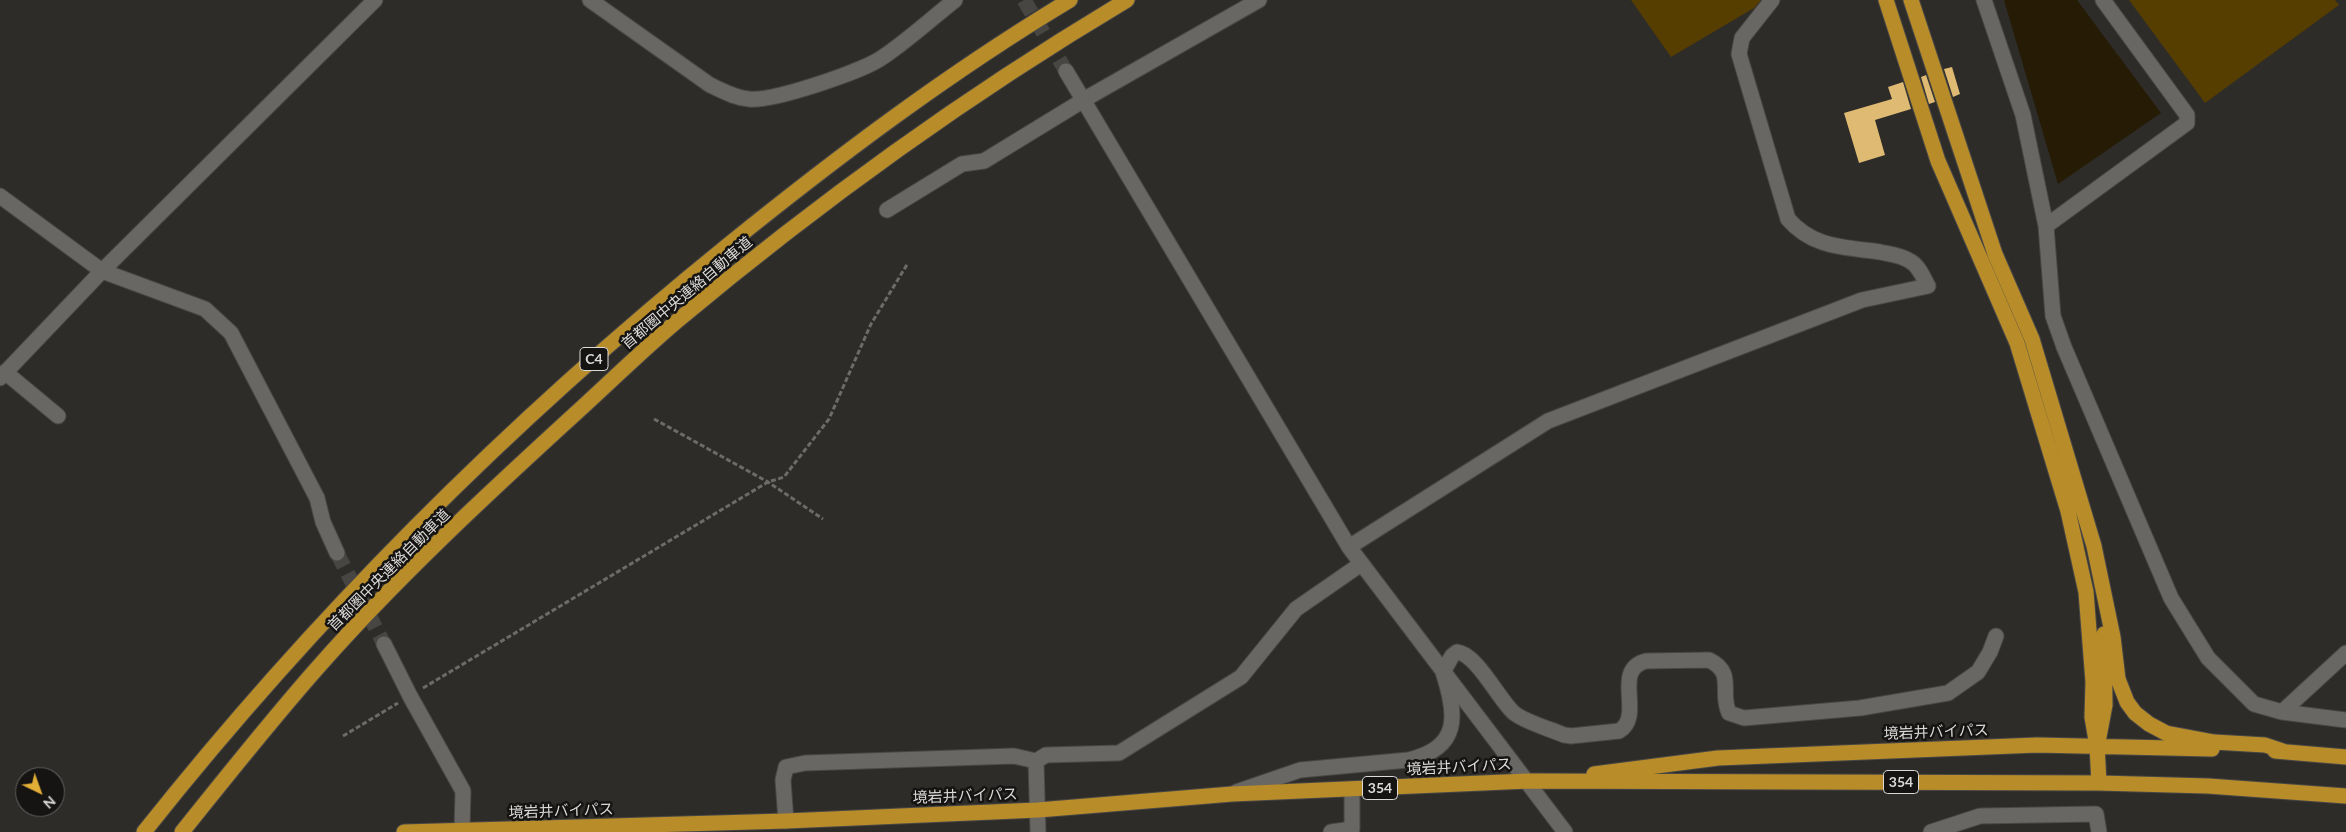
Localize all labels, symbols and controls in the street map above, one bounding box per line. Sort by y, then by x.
street label: 首都圏中央連絡自動車道 [618,233,756,353]
road number: C4 [580,348,608,370]
street label: 首都圏中央連絡自動車道 [324,505,454,635]
street label: 境岩井バイパス [1883,721,1989,743]
street label: 境岩井バイパス [1406,755,1512,779]
north arrow [15,767,65,817]
road number: 354 [1884,770,1918,794]
road number: 354 [1362,776,1398,800]
street label: 境岩井バイパス [912,785,1018,807]
text: N [40,793,59,813]
street label: 境岩井バイパス [508,800,614,822]

